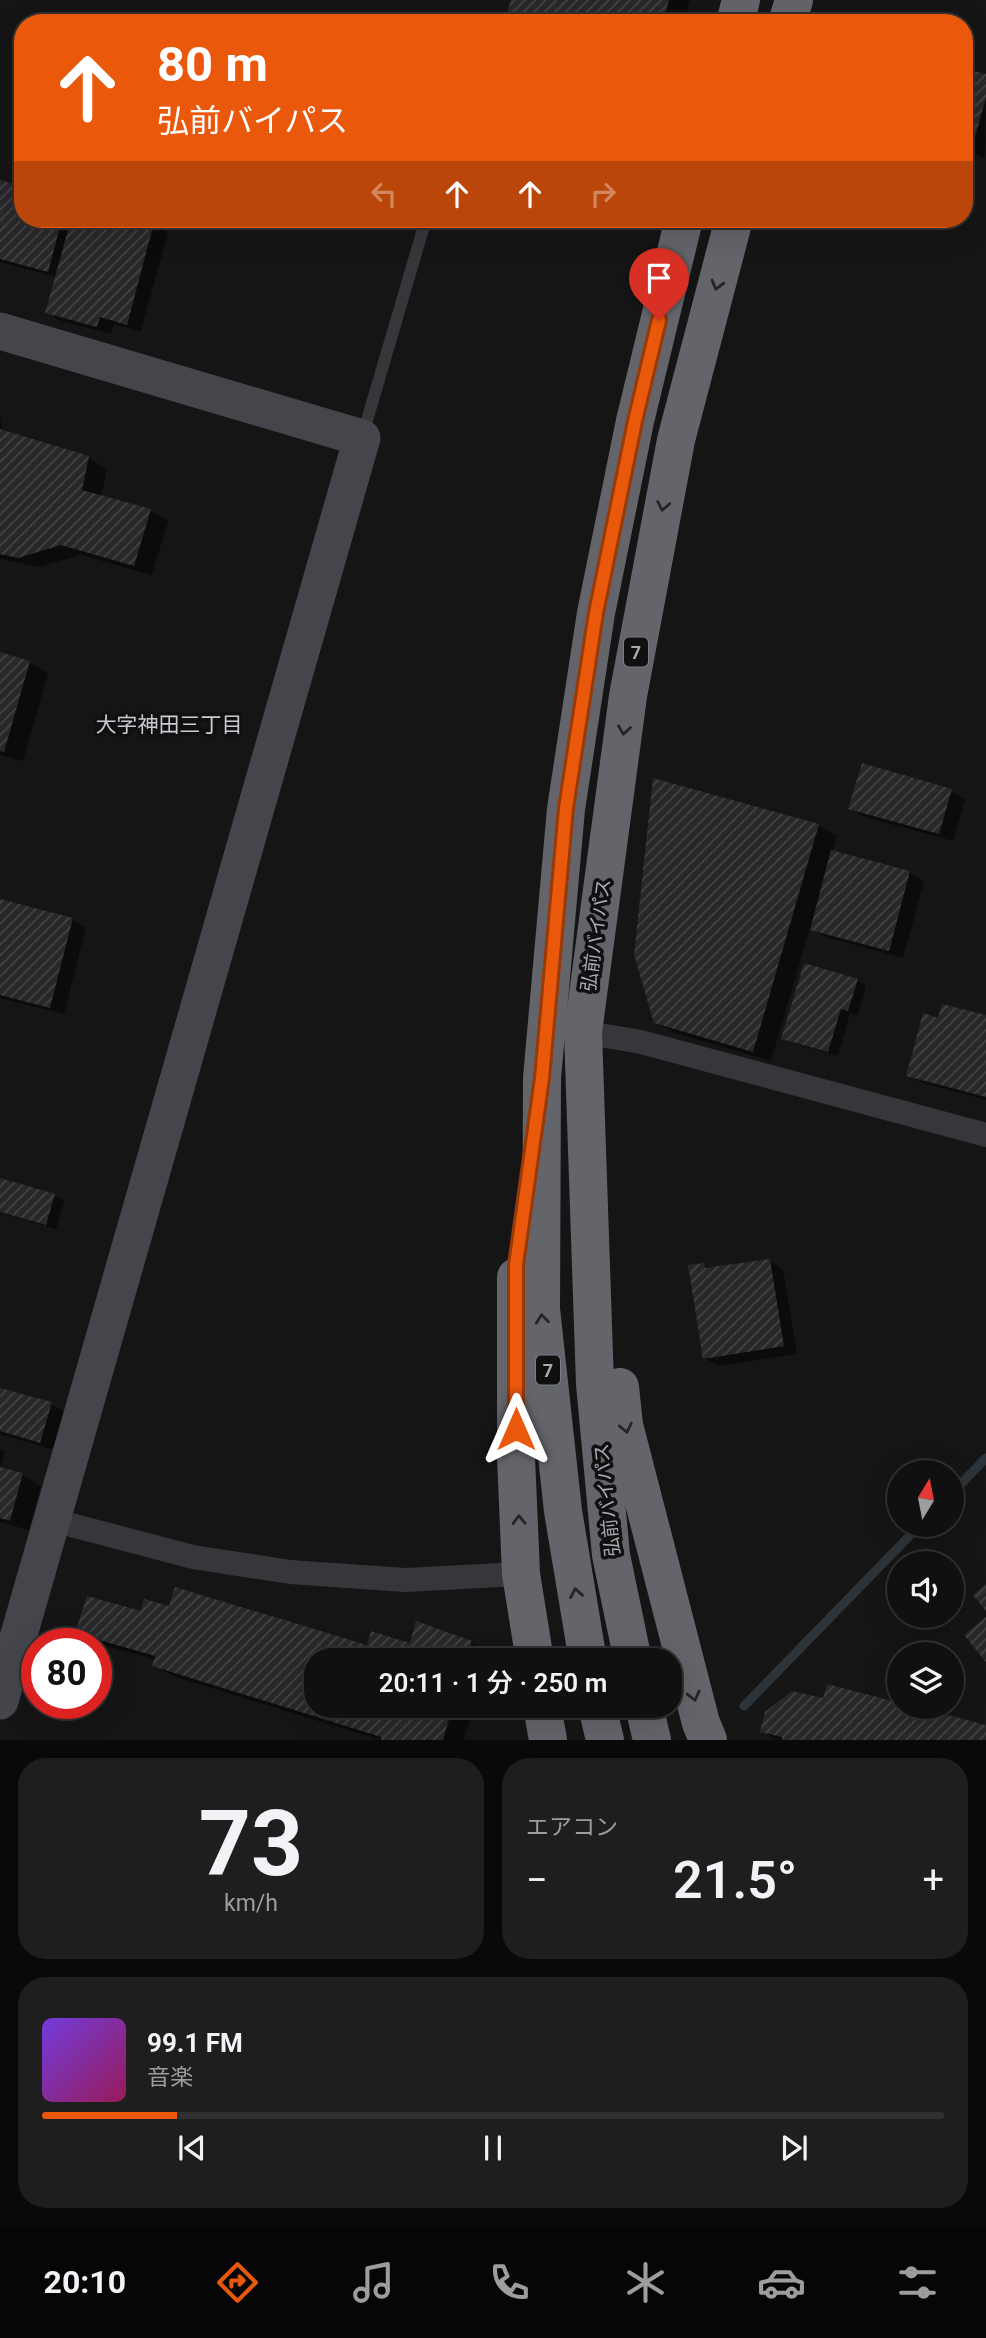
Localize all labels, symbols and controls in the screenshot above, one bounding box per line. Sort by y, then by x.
text: 80 m [157,36,268,93]
icon: ahead [42,42,133,133]
text: 弘前バイパス [157,102,348,140]
icon: left [365,175,403,213]
icon: ahead [438,175,476,213]
icon: ahead [511,175,549,213]
icon: right [584,175,622,213]
pin [629,248,689,320]
icon: arrive [640,259,678,297]
one-way arrow [710,279,725,291]
one-way arrow [657,500,672,512]
road number: 7 [624,638,648,666]
district label: 大字神田三丁目 [96,713,243,737]
one-way arrow [616,724,631,736]
street label: 弘前バイパス [577,877,615,993]
one-way arrow [535,1313,550,1324]
road number: 7 [536,1356,560,1385]
position arrow [479,1392,553,1466]
one-way arrow [617,1422,632,1434]
street label: 弘前バイパス [590,1442,624,1558]
north arrow [887,1460,964,1536]
map controls [887,1460,964,1719]
one-way arrow [511,1514,526,1525]
button: sound [887,1551,964,1628]
one-way arrow [570,1588,585,1600]
speed limit sign: 80 [21,1628,112,1719]
button: layers [887,1642,964,1719]
text: 20:11 · 1 分 · 250 m [379,1668,607,1698]
one-way arrow [686,1690,700,1702]
text: 73 [199,1791,303,1897]
text: エアコン [526,1814,618,1841]
text: 21.5° [673,1850,797,1911]
text: − [526,1858,548,1902]
text: + [922,1858,944,1902]
text: km/h [224,1890,278,1917]
text: 99.1 FM [147,2028,243,2058]
text: 音楽 [147,2064,193,2091]
icon: previous [173,2129,211,2167]
icon: pause [474,2129,512,2167]
icon: next [775,2129,813,2167]
icon: directions [213,2258,262,2307]
icon: music [349,2258,398,2307]
icon: phone [485,2258,534,2307]
icon: climate [621,2258,670,2307]
icon: car [757,2258,806,2307]
icon: filters [893,2258,942,2307]
text: 20:10 [44,2263,126,2301]

